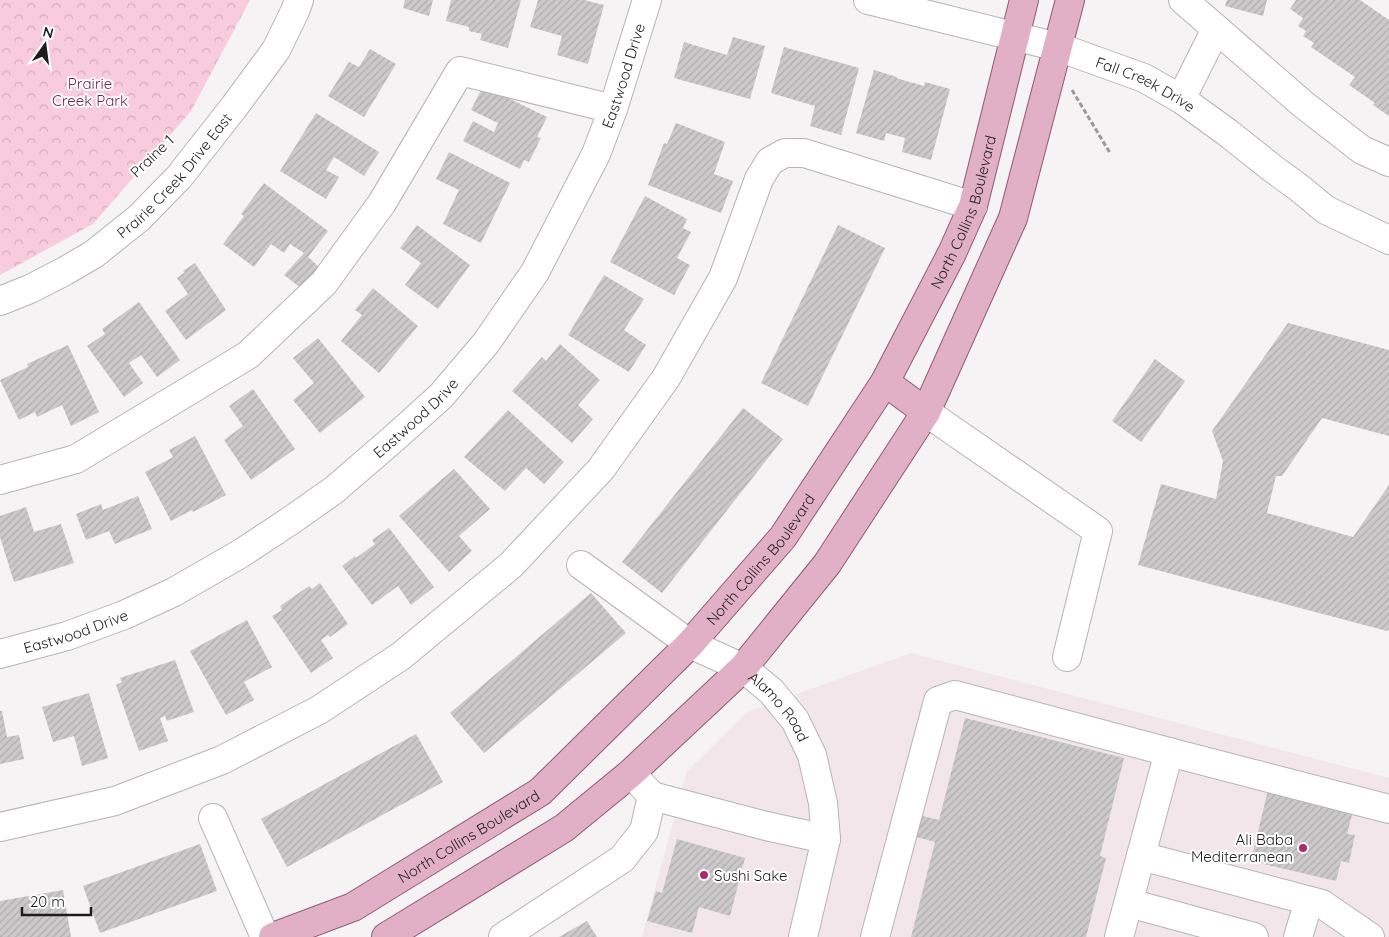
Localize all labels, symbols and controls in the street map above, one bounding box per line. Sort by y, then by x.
north arrow [20,20,70,70]
street label: Eastwood Drive [597,21,649,131]
text: N [41,22,55,42]
street label: Fall Creek Drive [1093,52,1199,116]
park label: Prairie Creek Park [52,74,128,110]
street label: Prairie Creek Drive East [112,109,235,242]
street label: Praine 1 [126,131,178,181]
street label: North Collins Boulevard [926,133,1000,292]
street label: Eastwood Drive [369,374,462,462]
street label: North Collins Boulevard [702,490,818,628]
street label: Eastwood Drive [21,605,131,657]
street label: Alamo Road [745,667,813,744]
street label: North Collins Boulevard [394,785,543,887]
place label: Ali Baba Mediterranean [1191,830,1293,866]
marker: Ali Baba Mediterranean [1297,842,1309,854]
place label: Sushi Sake [714,866,788,885]
marker: Sushi Sake [698,869,710,881]
scale bar [22,884,91,916]
text: 20 m [30,892,65,911]

